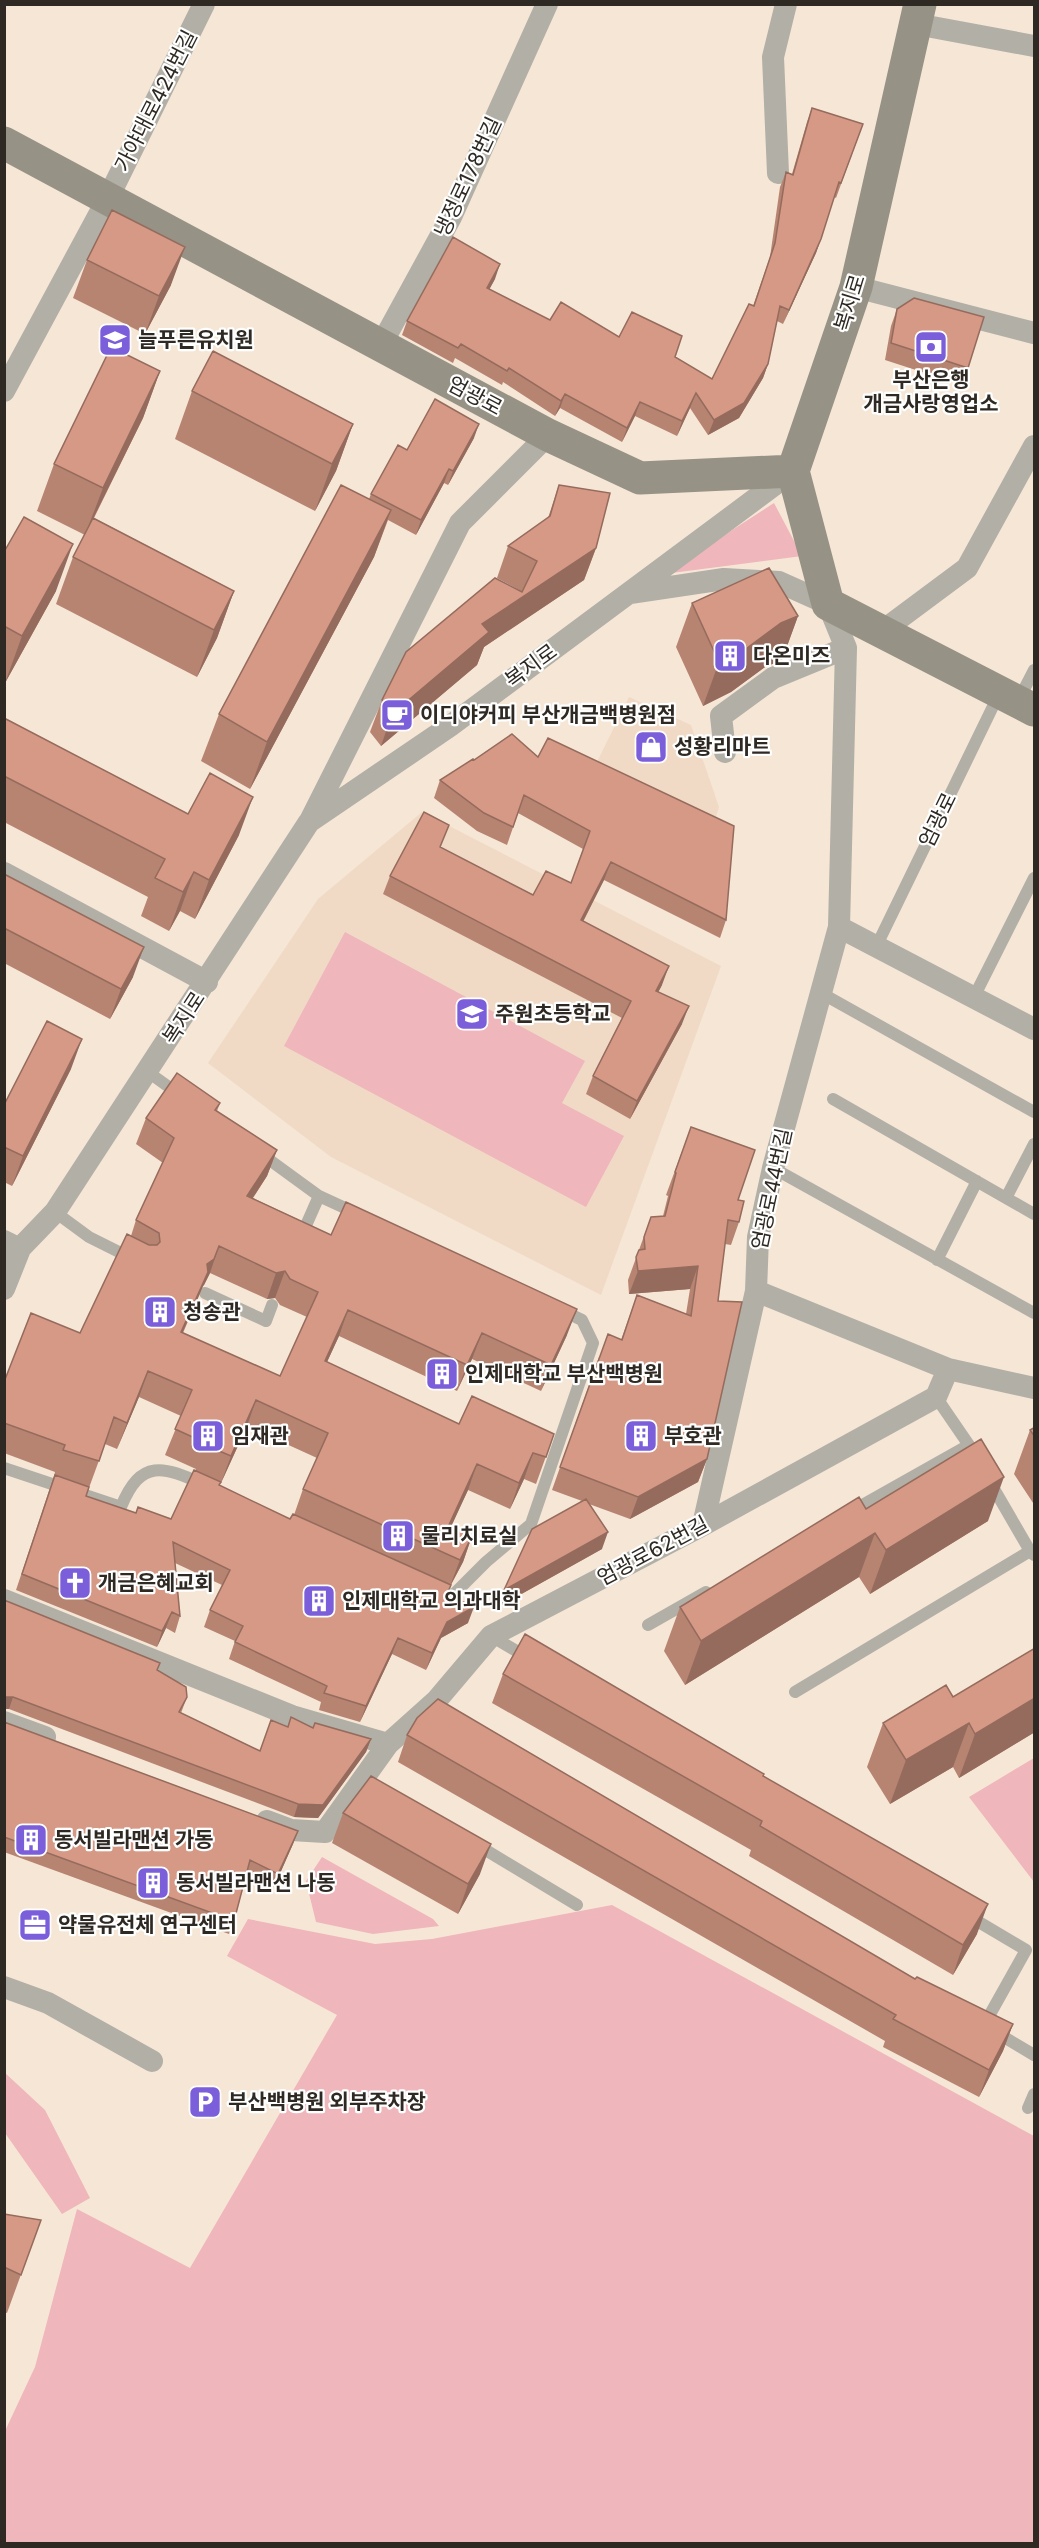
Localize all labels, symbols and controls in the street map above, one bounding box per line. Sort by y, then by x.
street label: 가야대로424번길 [109,26,202,176]
street label: 냉정로178번길 [429,113,506,241]
street label: 복지로 [829,271,870,334]
school or university icon: 늘푸른유치원 [97,322,133,358]
place label: 늘푸른유치원 [138,327,254,352]
bank icon: 부산은행 개금사랑영업소 [913,329,949,365]
place label: 부산은행 개금사랑영업소 [863,367,999,416]
street label: 엄광로 [444,371,507,420]
street label: 복지로 [500,638,562,693]
building icon: 다온미즈 [712,638,748,674]
place label: 다온미즈 [753,643,830,668]
cafe icon: 이디야커피 부산개금백병원점 [379,697,415,733]
place label: 이디야커피 부산개금백병원점 [420,702,676,727]
shop icon: 성황리마트 [633,729,669,765]
place label: 성황리마트 [674,734,771,759]
street label: 엄광로 [914,788,961,851]
street label: 복지로 [157,987,210,1049]
school or university icon: 주원초등학교 [454,996,490,1032]
place label: 주원초등학교 [495,1001,611,1026]
street label: 엄광로44번길 [746,1126,797,1252]
building icon: 청송관 [142,1294,178,1330]
place label: 청송관 [183,1299,241,1324]
building icon: 인제대학교 부산백병원 [424,1356,460,1392]
place label: 인제대학교 부산백병원 [465,1361,663,1386]
building icon: 임재관 [190,1418,226,1454]
building icon: 부호관 [623,1418,659,1454]
place label: 임재관 [231,1423,289,1448]
place label: 부호관 [664,1423,722,1448]
street label: 엄광로62번길 [593,1511,713,1590]
building icon: 물리치료실 [380,1518,416,1554]
place label: 물리치료실 [421,1523,518,1548]
church icon: 개금은혜교회 [57,1565,93,1601]
place label: 개금은혜교회 [98,1570,214,1595]
building icon: 인제대학교 의과대학 [301,1583,337,1619]
place label: 인제대학교 의과대학 [342,1588,521,1613]
building icon: 동서빌라맨션 가동 [13,1822,49,1858]
place label: 동서빌라맨션 가동 [54,1827,214,1852]
building icon: 동서빌라맨션 나동 [135,1865,171,1901]
place label: 동서빌라맨션 나동 [176,1870,336,1895]
office icon: 약물유전체 연구센터 [17,1907,53,1943]
place label: 약물유전체 연구센터 [58,1912,237,1937]
parking icon: 부산백병원 외부주차장 [187,2084,223,2120]
place label: 부산백병원 외부주차장 [228,2089,426,2114]

